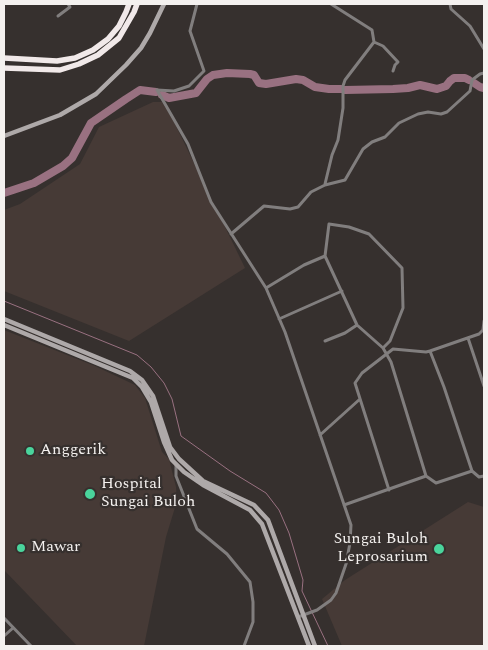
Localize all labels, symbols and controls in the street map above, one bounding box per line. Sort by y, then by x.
place label: Anggerik [40,441,106,461]
marker: Anggerik [24,445,36,457]
place label: Hospital Sungai Buloh [101,475,195,513]
marker: Hospital Sungai Buloh [83,487,97,501]
place label: Sungai Buloh Leprosarium [334,530,428,568]
place label: Mawar [31,538,80,558]
marker: Mawar [15,542,27,554]
marker: Sungai Buloh Leprosarium [432,542,446,556]

